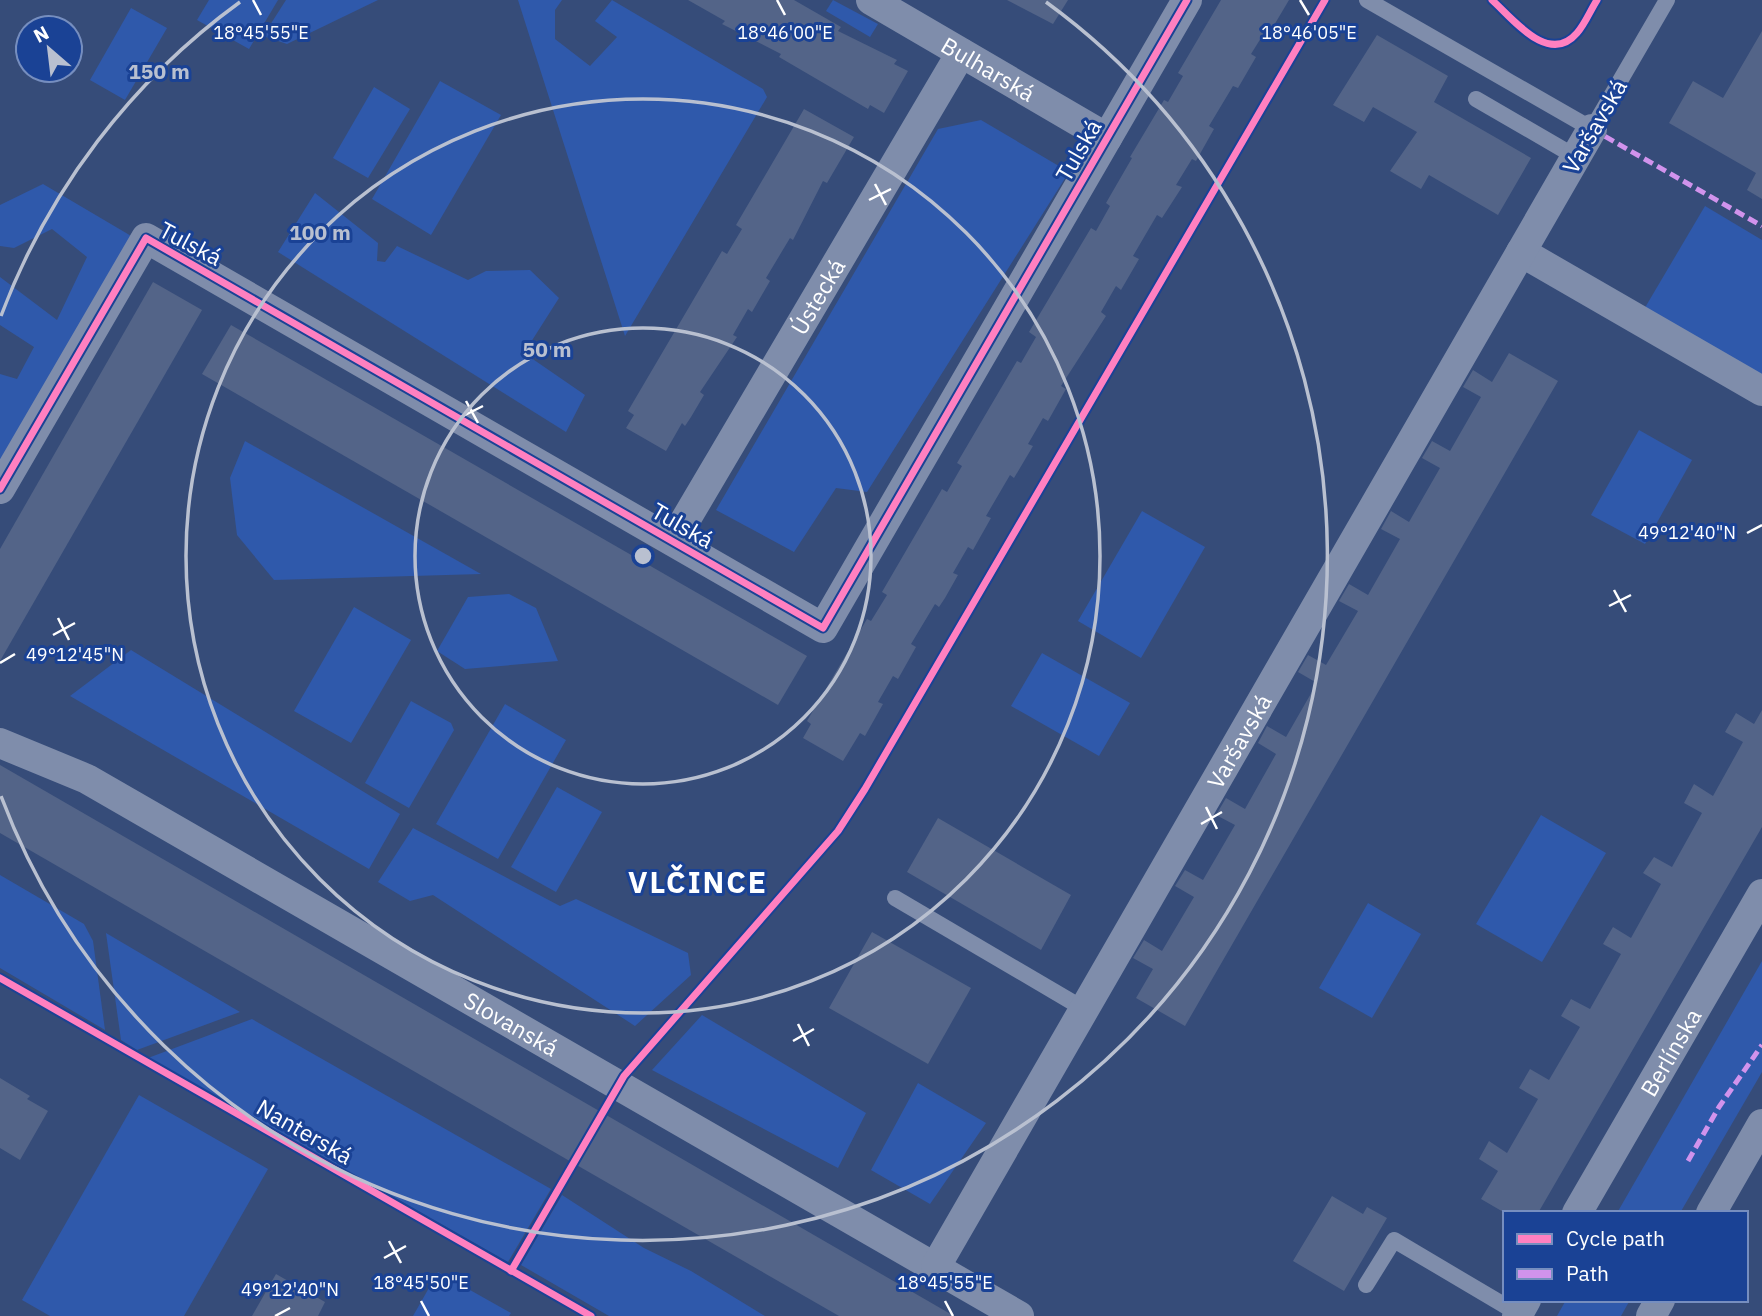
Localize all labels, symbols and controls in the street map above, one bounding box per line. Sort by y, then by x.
north arrow [14,14,84,84]
text: N [29,20,53,48]
text: 18°45'55"E [213,21,309,44]
text: 18°46'00"E [737,21,833,44]
text: 18°46'05"E [1261,21,1357,44]
street label: Bulharská [936,30,1041,108]
text: 150 m [128,57,190,85]
street label: Varšavská [1555,73,1633,179]
street label: Tulská [1048,114,1108,186]
street label: Tulská [154,214,228,272]
text: 100 m [289,218,351,246]
street label: Ústecká [783,253,851,340]
text: 50 m [523,335,571,363]
street label: Tulská [647,495,719,555]
text: 49°12'40"N [1638,521,1736,544]
centre of rings [631,544,655,568]
text: 49°12'45"N [26,643,124,666]
street label: Varšavská [1200,688,1278,794]
district label: VLČINCE [628,862,768,901]
street label: Slovanská [459,985,564,1063]
street label: Berlínska [1633,1003,1708,1101]
street label: Nanterská [252,1091,358,1171]
legend [1503,1211,1748,1302]
text: Cycle path [1566,1224,1665,1252]
text: Path [1566,1259,1609,1287]
text: 18°45'50"E [373,1271,469,1294]
text: 18°45'55"E [897,1271,993,1294]
text: 49°12'40"N [241,1278,339,1301]

